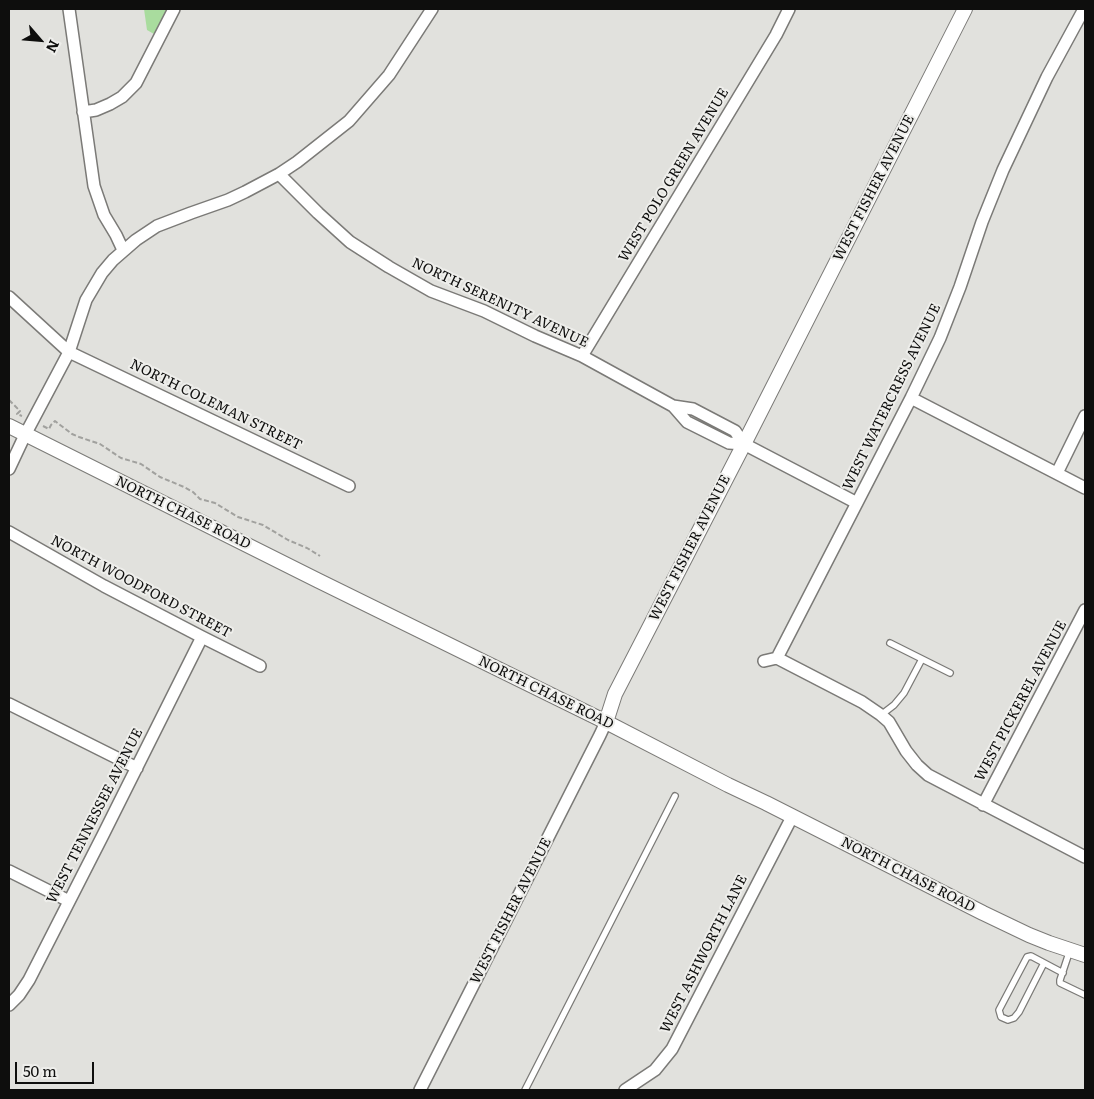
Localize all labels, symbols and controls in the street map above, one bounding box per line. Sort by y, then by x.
north arrow [15,15,65,65]
text: N [42,37,65,57]
street label: WEST POLO GREEN AVENUE [615,85,733,265]
street label: WEST FISHER AVENUE [830,112,918,264]
street label: NORTH SERENITY AVENUE [409,255,591,351]
street label: WEST WATERCRESS AVENUE [839,301,945,493]
street label: NORTH COLEMAN STREET [127,356,305,454]
street label: WEST FISHER AVENUE [646,472,734,624]
street label: NORTH CHASE ROAD [113,473,253,553]
street label: NORTH WOODFORD STREET [48,532,234,642]
street label: WEST PICKEREL AVENUE [971,618,1071,784]
street label: NORTH CHASE ROAD [476,653,616,733]
street label: WEST TENNESSEE AVENUE [43,726,147,906]
street label: NORTH CHASE ROAD [838,834,978,916]
street label: WEST FISHER AVENUE [467,835,555,987]
street label: WEST ASHWORTH LANE [657,872,751,1036]
scale bar [18,1052,96,1084]
text: 50 m [23,1059,57,1082]

